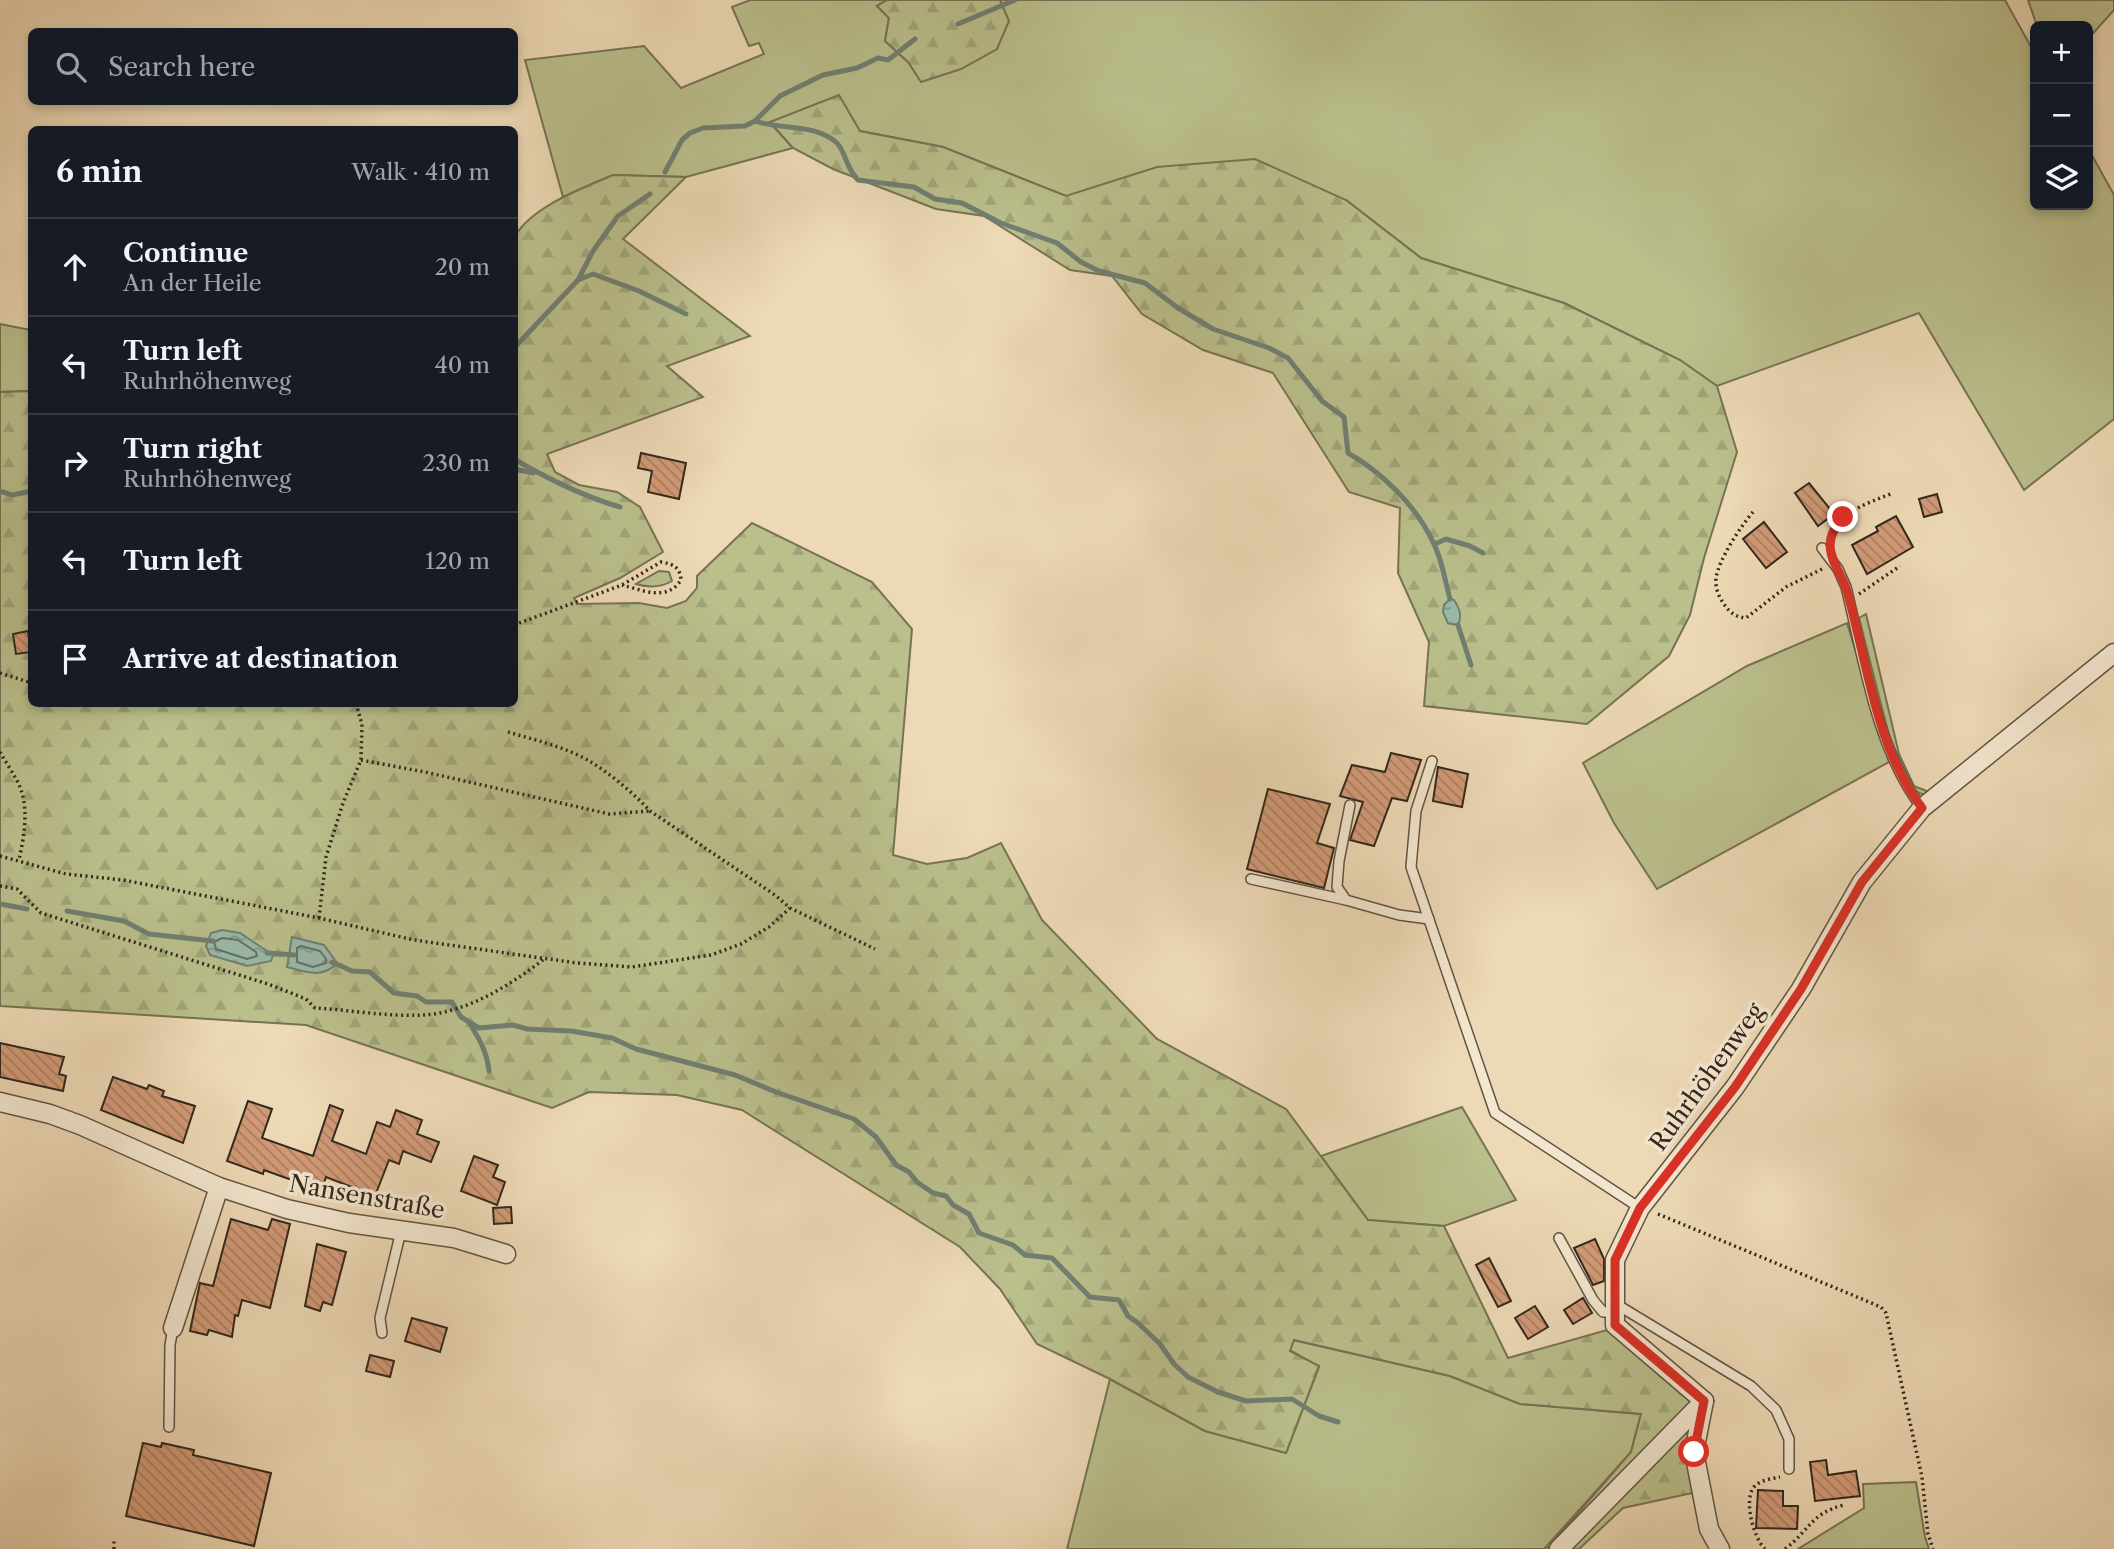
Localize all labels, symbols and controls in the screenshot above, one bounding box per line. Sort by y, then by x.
map controls [2030,21,2093,210]
button: + [2030,21,2093,84]
search box [28,28,518,105]
icon: search [52,48,90,86]
text: Search here [108,51,255,83]
button: − [2030,84,2093,147]
button: layers [2030,147,2093,210]
text: 6 min [56,153,143,190]
text: Walk · 410 m [351,158,490,186]
text: Continue [123,237,248,269]
icon: ahead [56,248,94,286]
text: 20 m [435,253,490,281]
text: An der Heile [123,269,262,297]
text: Turn left [123,335,242,367]
icon: left [56,346,94,384]
text: 40 m [435,351,490,379]
text: Ruhrhöhenweg [123,367,291,395]
text: Turn right [123,433,262,465]
icon: right [56,444,94,482]
text: 230 m [422,449,490,477]
text: Ruhrhöhenweg [123,465,291,493]
route end [1827,501,1858,532]
icon: left [56,542,94,580]
text: Turn left [123,545,242,577]
text: 120 m [425,547,490,575]
icon: arrive [56,640,94,678]
text: Arrive at destination [123,643,398,675]
street label: Ruhrhöhenweg [1643,997,1770,1156]
street label: Nansenstraße [287,1169,447,1224]
route start [1678,1436,1709,1467]

